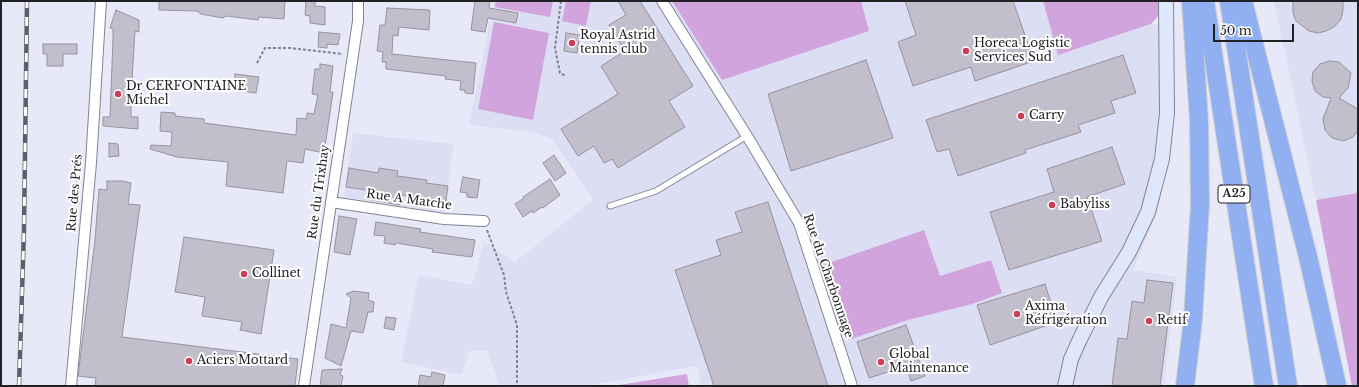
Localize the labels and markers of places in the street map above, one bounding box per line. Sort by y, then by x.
place label: Royal Astrid tennis club [580,29,656,57]
place label: Horeca Logistic Services Sud [974,37,1070,65]
marker: Royal Astrid tennis club [567,38,577,48]
marker: Horeca Logistic Services Sud [961,46,971,56]
place label: Dr CERFONTAINE Michel [126,80,246,108]
marker: Dr CERFONTAINE Michel [113,89,123,99]
place label: Carry [1029,109,1064,123]
marker: Carry [1016,111,1026,121]
place label: Babyliss [1060,198,1110,212]
marker: Babyliss [1047,200,1057,210]
place label: Collinet [252,267,301,281]
marker: Collinet [239,269,249,279]
place label: Axima Réfrigération [1025,300,1107,328]
marker: Axima Réfrigération [1012,309,1022,319]
place label: Retif [1157,314,1187,328]
marker: Retif [1144,316,1154,326]
place label: Global Maintenance [889,348,969,376]
place label: Aciers Mottard [197,354,288,368]
marker: Aciers Mottard [184,356,194,366]
marker: Global Maintenance [876,357,886,367]

